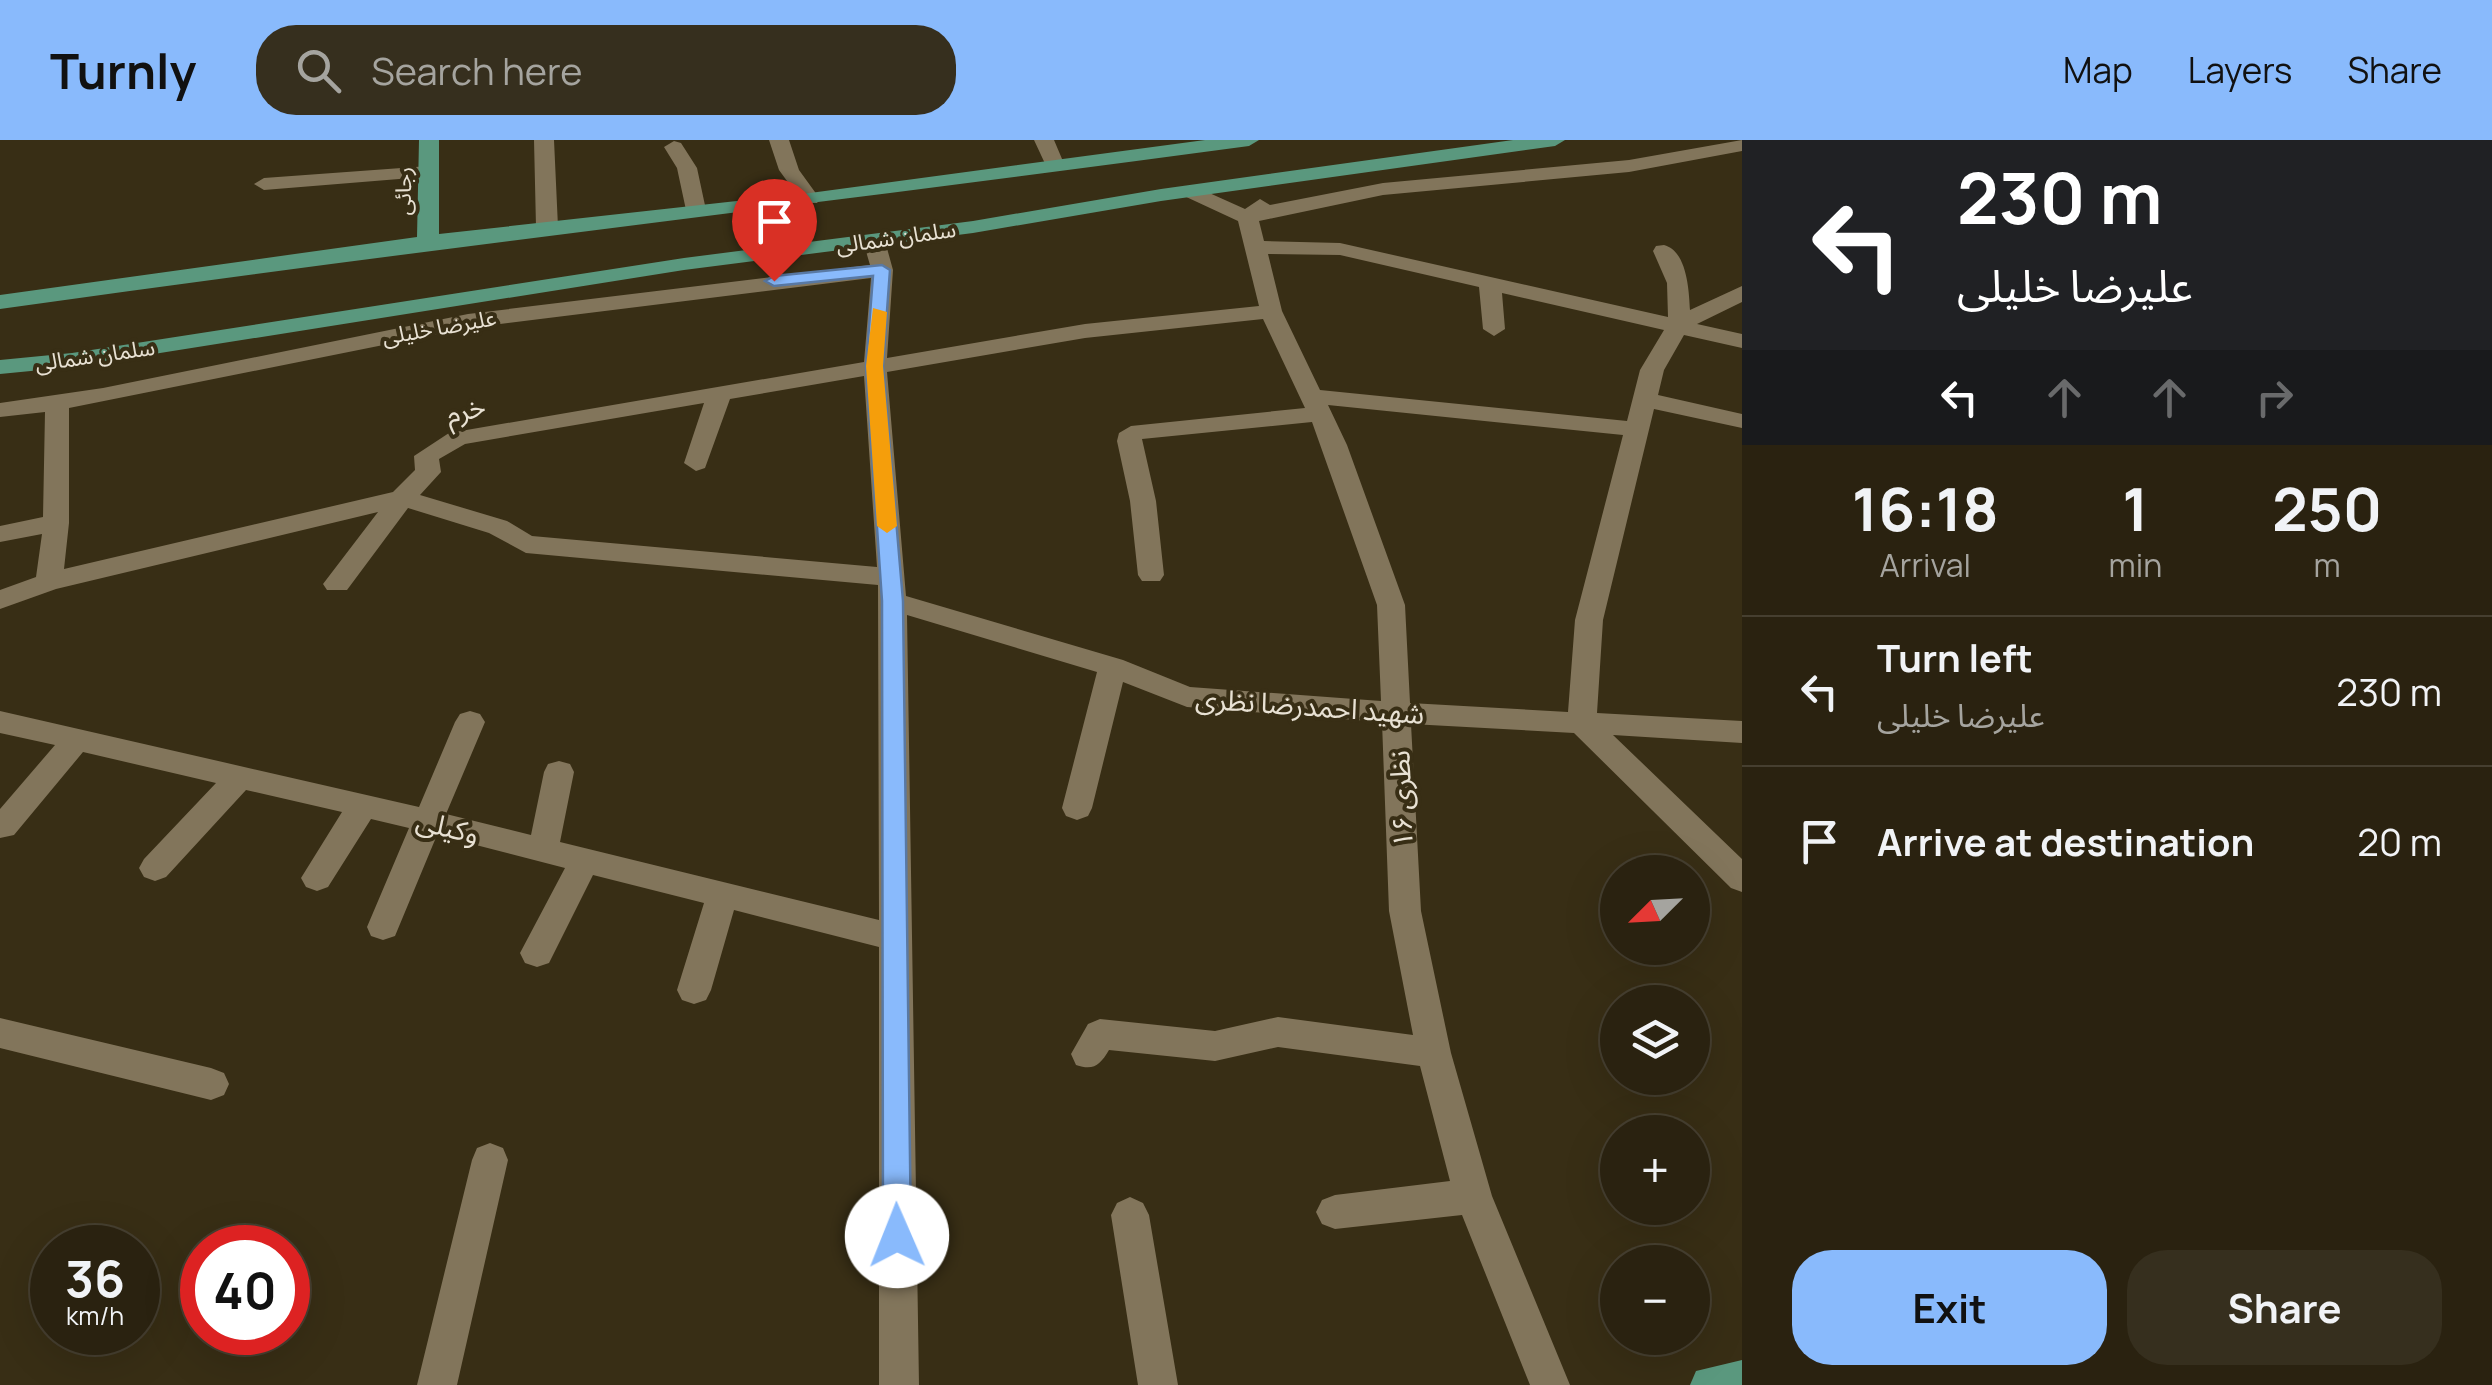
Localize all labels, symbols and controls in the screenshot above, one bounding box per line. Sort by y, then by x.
search box [256,25,956,115]
text: Turnly [50,38,196,103]
icon: search [291,43,346,98]
text: Search here [371,44,582,96]
text: Map [2063,46,2133,94]
text: Layers [2188,46,2292,94]
text: Share [2347,46,2442,94]
text: 230 m [1957,149,2162,245]
street label: رجائی [388,166,418,216]
pin [732,179,817,282]
icon: left [1792,180,1922,310]
icon: arrive [747,194,802,249]
street label: سلمان شمالی [834,214,958,260]
text: علیرضا خلیلی [1957,254,2193,316]
street label: علیرضا خلیلی [380,302,498,352]
street label: سلمان شمالی [33,332,157,378]
icon: left [1932,370,1987,425]
icon: ahead [2037,370,2092,425]
icon: ahead [2142,370,2197,425]
icon: right [2247,370,2302,425]
street label: خرم [441,385,490,435]
text: 16:18 [1852,467,1999,549]
text: 1 [2122,467,2149,549]
text: 250 [2272,467,2382,549]
text: Arrival [1880,543,1971,587]
text: min [2109,543,2162,587]
text: m [2314,543,2341,587]
text: Turn left [1877,631,2033,683]
icon: left [1792,664,1847,719]
text: 230 m [2336,665,2442,717]
street label: شهید احمدرضا نظری [1194,678,1426,732]
text: علیرضا خلیلی [1877,693,2045,737]
street label: نظری ۱۶ [1379,750,1421,848]
street label: وکیلی [413,800,483,852]
icon: arrive [1792,814,1847,869]
text: Arrive at destination [1877,815,2254,867]
text: 20 m [2357,815,2442,867]
north arrow [1600,855,1710,965]
map controls [1600,855,1710,1355]
button: layers [1600,985,1710,1095]
button: + [1600,1115,1710,1225]
position arrow [845,1184,949,1288]
speed limit sign: 40 [180,1225,310,1355]
text: 36 [65,1244,125,1312]
button: − [1600,1245,1710,1355]
button: Exit [1792,1250,2107,1365]
button: Share [2127,1250,2442,1365]
text: km/h [66,1298,124,1333]

